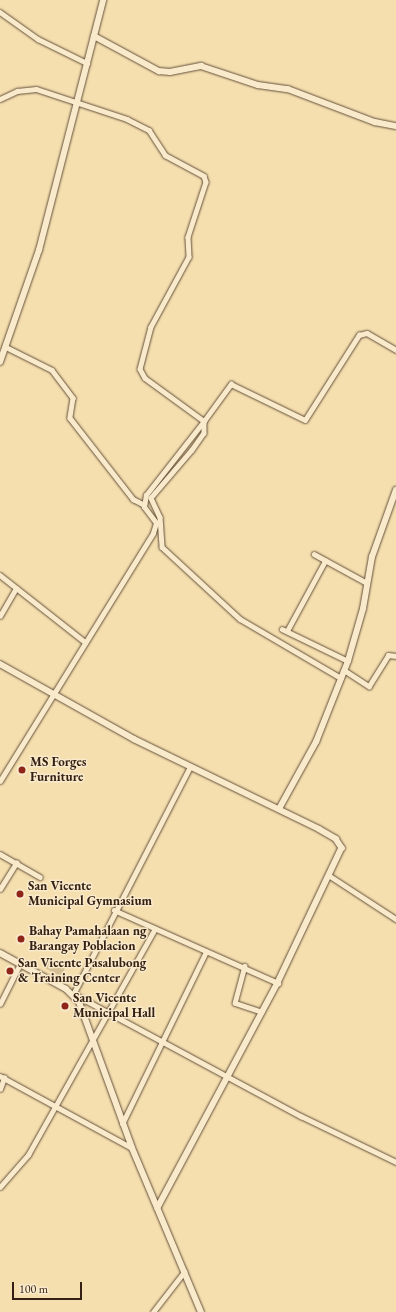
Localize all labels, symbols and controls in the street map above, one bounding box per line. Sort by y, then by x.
place label: MS Forges Furniture [30,755,87,786]
marker: MS Forges Furniture [17,765,27,775]
place label: San Vicente Municipal Gymnasium [28,879,152,910]
marker: San Vicente Municipal Gymnasium [15,889,25,899]
place label: Bahay Pamahalaan ng Barangay Poblacion [29,924,147,955]
marker: Bahay Pamahalaan ng Barangay Poblacion [16,934,26,944]
place label: San Vicente Pasalubong & Training Center [18,956,146,987]
marker: San Vicente Pasalubong & Training Center [5,966,15,976]
place label: San Vicente Municipal Hall [73,991,155,1022]
marker: San Vicente Municipal Hall [60,1001,70,1011]
scale bar [14,1274,84,1300]
text: 100 m [19,1281,48,1297]

